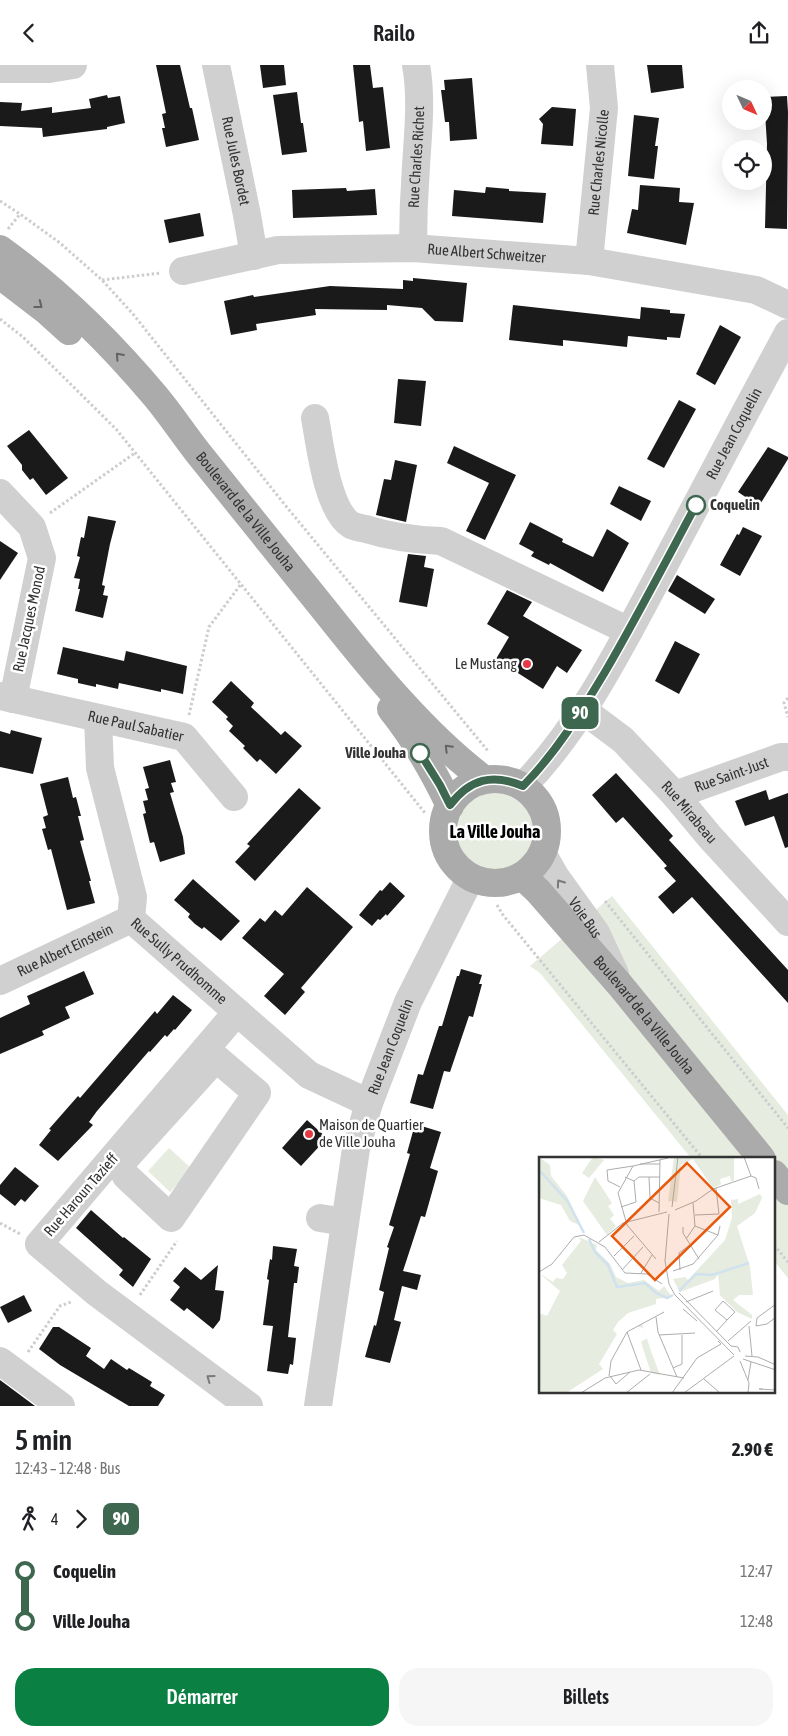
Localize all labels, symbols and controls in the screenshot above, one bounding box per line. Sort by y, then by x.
icon: back [15,19,43,47]
icon: share [745,19,773,47]
text: Railo [373,20,415,46]
north arrow [722,80,772,130]
map controls [722,80,772,190]
street label: Rue Charles Richet [405,106,427,208]
street label: Rue Charles Nicolle [584,108,612,216]
street label: Rue Jules Bordet [219,115,254,207]
button: locate [722,140,772,190]
street label: Rue Albert Schweitzer [427,240,547,266]
one-way arrow [33,299,42,307]
one-way arrow [116,352,125,361]
street label: Rue Jean Coquelin [702,385,765,482]
street label: Boulevard de la Ville Jouha [193,448,299,575]
marker: Coquelin [686,495,706,515]
place label: Coquelin [710,496,760,513]
street label: Rue Jacques Monod [9,564,48,673]
place label: Le Mustang [455,655,518,672]
marker: Le Mustang [521,658,533,670]
line badge: 90 [558,697,602,729]
text: 90 [572,702,588,723]
street label: Rue Paul Sabatier [86,707,186,745]
marker: Ville Jouha [410,743,430,763]
place label: Ville Jouha [344,744,406,761]
one-way arrow [445,745,454,754]
street label: Rue Saint-Just [692,753,771,795]
street label: Rue Mirabeau [658,777,721,847]
district label: La Ville Jouha [450,821,540,842]
one-way arrow [557,879,566,888]
street label: Voie Bus [565,894,606,940]
street label: Rue Sully Prudhomme [128,914,231,1007]
street label: Rue Albert Einstein [14,920,115,980]
street label: Boulevard de la Ville Jouha [590,952,698,1077]
street label: Rue Jean Coquelin [364,996,416,1097]
place label: Maison de Quartier de Ville Jouha [319,1116,424,1150]
marker: Maison de Quartier de Ville Jouha [303,1128,315,1140]
street label: Rue Haroun Tazieff [40,1150,121,1239]
inset map [539,1157,776,1393]
one-way arrow [207,1375,216,1383]
text: 5 min [15,1424,72,1456]
text: 2.90 € [732,1438,773,1460]
text: 12:43 – 12:48 · Bus [15,1459,120,1477]
icon: walk [15,1505,43,1533]
icon: forward [67,1505,95,1533]
text: 90 [113,1508,129,1529]
text: 4 [51,1510,59,1528]
text: Coquelin [53,1560,116,1582]
text: 12:47 [740,1562,773,1580]
text: Ville Jouha [53,1610,130,1632]
text: 12:48 [740,1612,773,1630]
button: Démarrer [15,1668,389,1726]
button: Billets [399,1668,773,1726]

